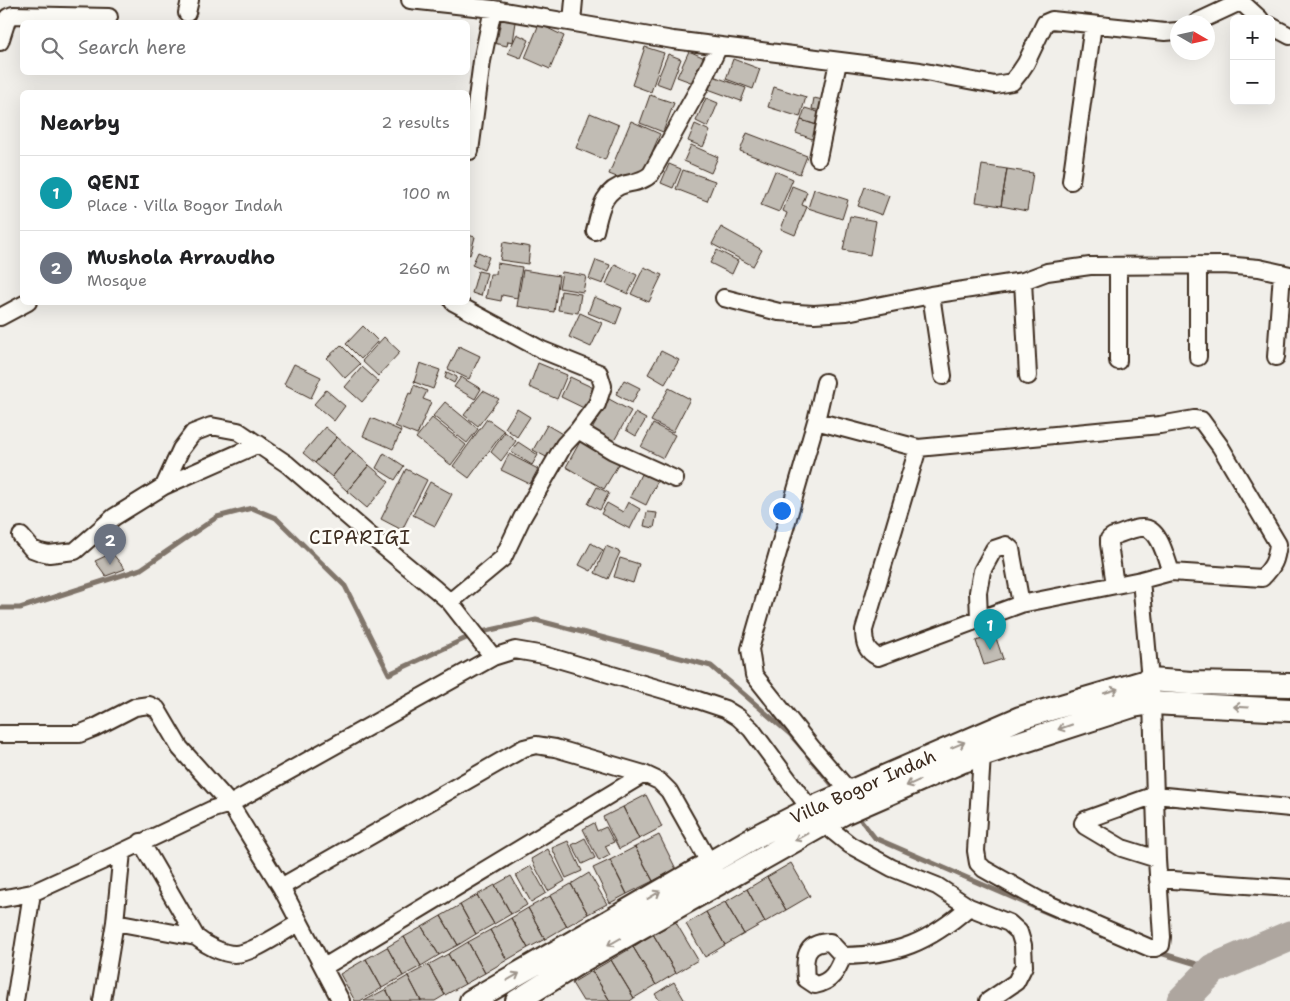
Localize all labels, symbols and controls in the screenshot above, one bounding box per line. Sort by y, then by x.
north arrow [1170,15,1215,60]
map controls [1230,15,1275,105]
button: + [1230,15,1275,60]
search box [20,20,470,75]
icon: search [38,34,66,62]
text: Search here [78,35,187,60]
button: − [1230,60,1275,105]
text: Nearby [40,109,120,137]
text: 2 results [381,112,450,133]
text: QENI [87,170,140,195]
text: 1 [52,183,60,204]
text: 100 m [402,183,450,204]
text: Place · Villa Bogor Indah [87,195,283,216]
text: Mushola Arraudho [87,245,275,270]
text: 2 [50,258,62,279]
text: 260 m [398,258,450,279]
text: Mosque [87,270,147,291]
your location [769,498,795,524]
pin: 2 [94,524,126,565]
district label: CIPARIGI [309,525,411,550]
pin: 1 [974,609,1006,650]
one-way arrow [1102,686,1118,696]
one-way arrow [1234,703,1250,712]
one-way arrow [1058,723,1073,732]
one-way arrow [950,740,965,750]
street label: Villa Bogor Indah [786,744,940,830]
one-way arrow [906,779,921,789]
one-way arrow [794,832,809,842]
one-way arrow [646,890,660,900]
one-way arrow [607,938,622,948]
one-way arrow [506,972,521,982]

